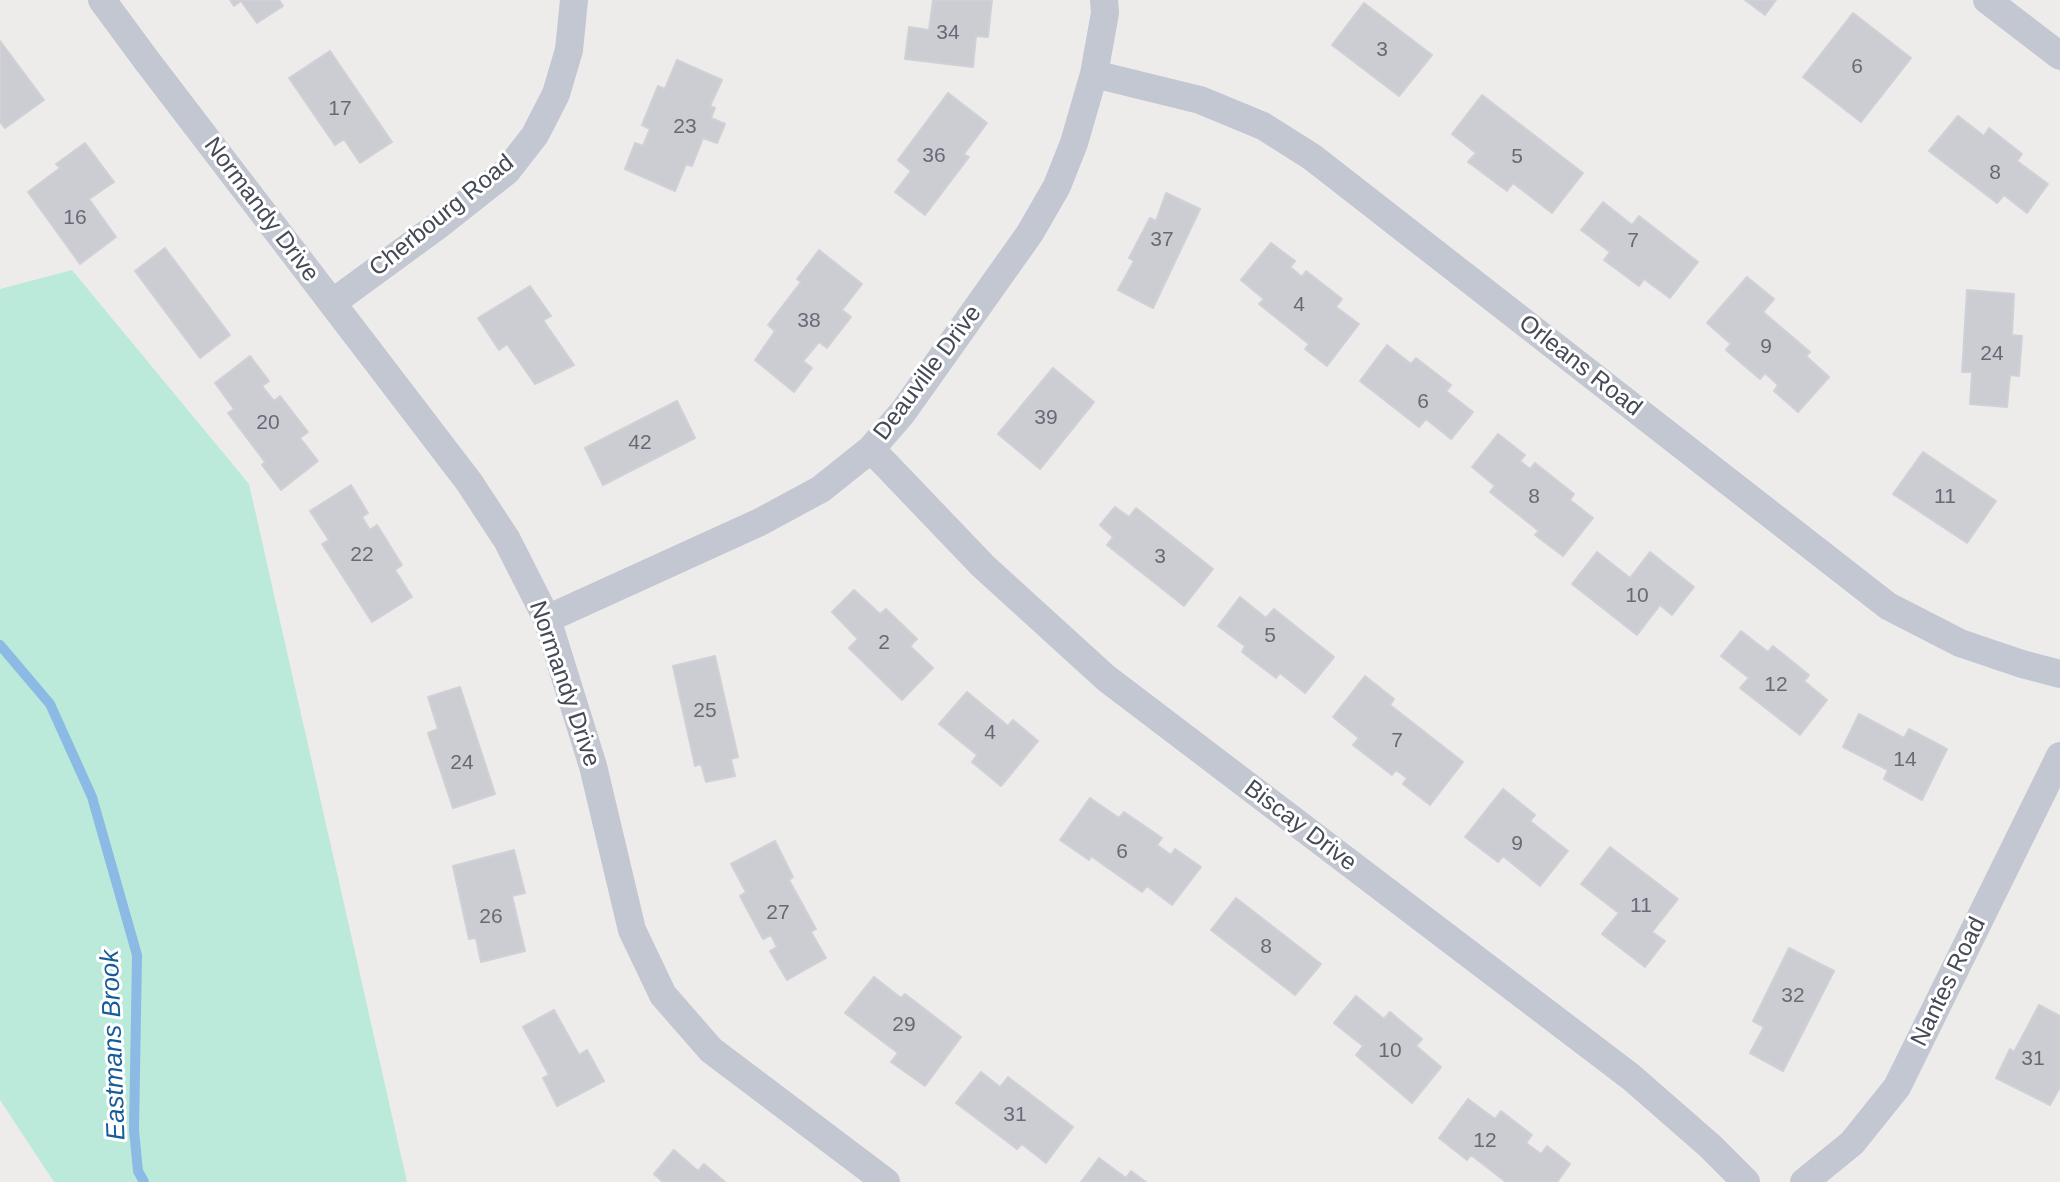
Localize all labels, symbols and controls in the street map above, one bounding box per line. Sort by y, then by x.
house number: 34 [936,20,960,46]
house number: 3 [1376,37,1388,63]
house number: 6 [1851,54,1863,80]
house number: 17 [328,96,352,122]
house number: 23 [673,114,697,140]
street label: Normandy Drive [197,132,325,288]
house number: 36 [922,143,946,169]
house number: 5 [1511,144,1523,170]
street label: Cherbourg Road [364,149,520,283]
house number: 8 [1989,160,2001,186]
house number: 16 [63,205,87,231]
house number: 37 [1150,227,1174,253]
house number: 7 [1627,228,1639,254]
house number: 4 [1293,292,1305,318]
street label: Deauville Drive [868,300,988,446]
house number: 38 [797,308,821,334]
street label: Orleans Road [1513,309,1647,423]
house number: 9 [1760,334,1772,360]
house number: 24 [1980,341,2004,367]
house number: 6 [1417,389,1429,415]
house number: 39 [1034,405,1058,431]
house number: 20 [256,410,280,436]
house number: 42 [628,430,652,456]
house number: 8 [1528,484,1540,510]
house number: 11 [1934,484,1956,510]
house number: 22 [350,542,374,568]
house number: 3 [1154,544,1166,570]
house number: 10 [1625,583,1649,609]
street label: Normandy Drive [522,597,606,771]
house number: 5 [1264,623,1276,649]
house number: 2 [878,630,890,656]
house number: 12 [1764,672,1788,698]
house number: 25 [693,698,717,724]
house number: 4 [984,720,996,746]
house number: 7 [1391,728,1403,754]
house number: 14 [1893,747,1917,773]
house number: 24 [450,750,474,776]
street label: Biscay Drive [1238,774,1362,878]
house number: 9 [1511,831,1523,857]
house number: 6 [1116,839,1128,865]
house number: 11 [1630,893,1652,919]
house number: 27 [766,900,790,926]
house number: 26 [479,904,503,930]
street label: Nantes Road [1905,913,1993,1051]
house number: 8 [1260,934,1272,960]
water label: Eastmans Brook [95,949,133,1141]
house number: 32 [1781,983,1805,1009]
house number: 29 [892,1012,916,1038]
house number: 10 [1378,1038,1402,1064]
house number: 31 [2021,1046,2045,1072]
house number: 31 [1003,1102,1027,1128]
house number: 12 [1473,1128,1497,1154]

